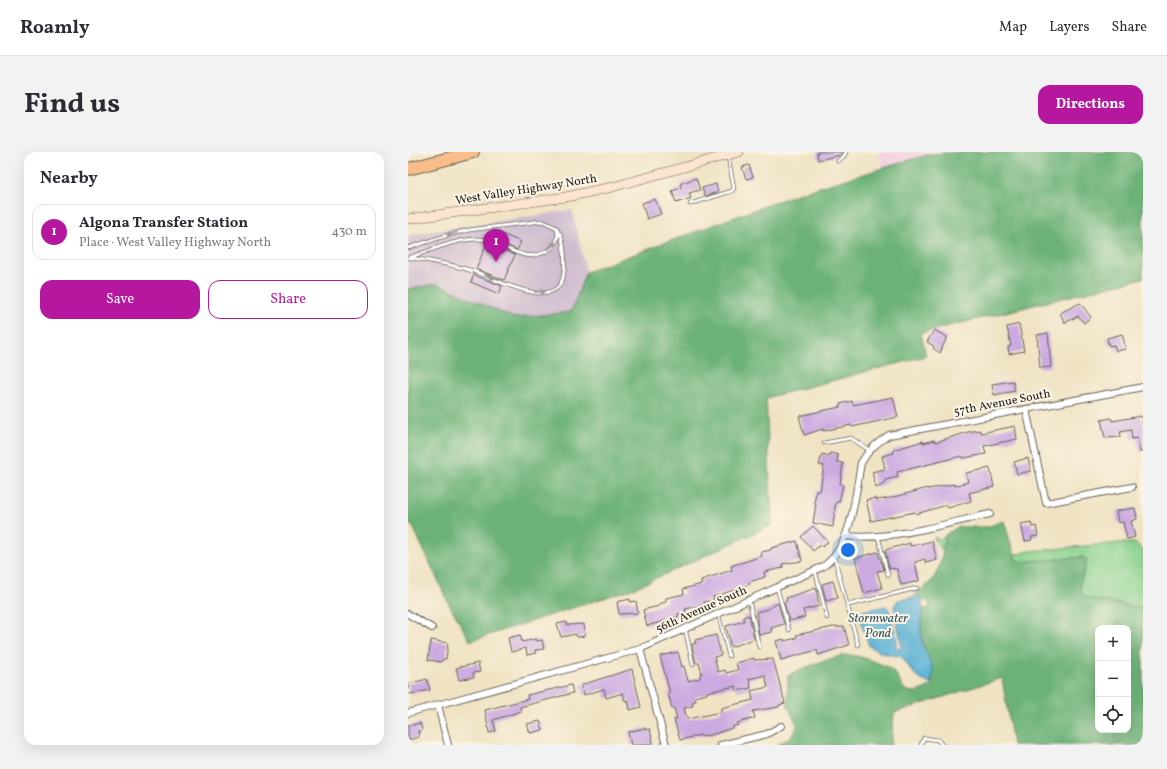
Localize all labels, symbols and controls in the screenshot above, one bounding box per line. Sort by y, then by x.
text: Roamly [20,15,90,41]
text: Map [999,18,1027,37]
text: Layers [1049,18,1089,37]
text: Share [1111,18,1147,37]
text: Find us [24,85,120,124]
button: Directions [1038,85,1143,124]
text: Nearby [40,167,98,190]
street label: West Valley Highway North [454,171,598,209]
text: Algona Transfer Station [79,213,248,234]
text: 1 [51,223,57,241]
text: 430 m [331,223,367,241]
pin: 1 [483,229,509,262]
one-way arrow [445,231,457,237]
text: Place · West Valley Highway North [79,234,271,252]
one-way arrow [547,242,557,251]
one-way arrow [484,275,496,281]
button: Save [40,280,200,319]
button: Share [208,280,368,319]
one-way arrow [534,289,547,296]
street label: 57th Avenue South [952,386,1052,420]
your location [838,540,858,560]
street label: 56th Avenue South [653,583,750,637]
water label: Stormwater Pond [848,610,908,643]
map controls [1095,625,1131,733]
button: + [1095,625,1131,661]
button: − [1095,661,1131,697]
button: locate [1095,697,1131,733]

